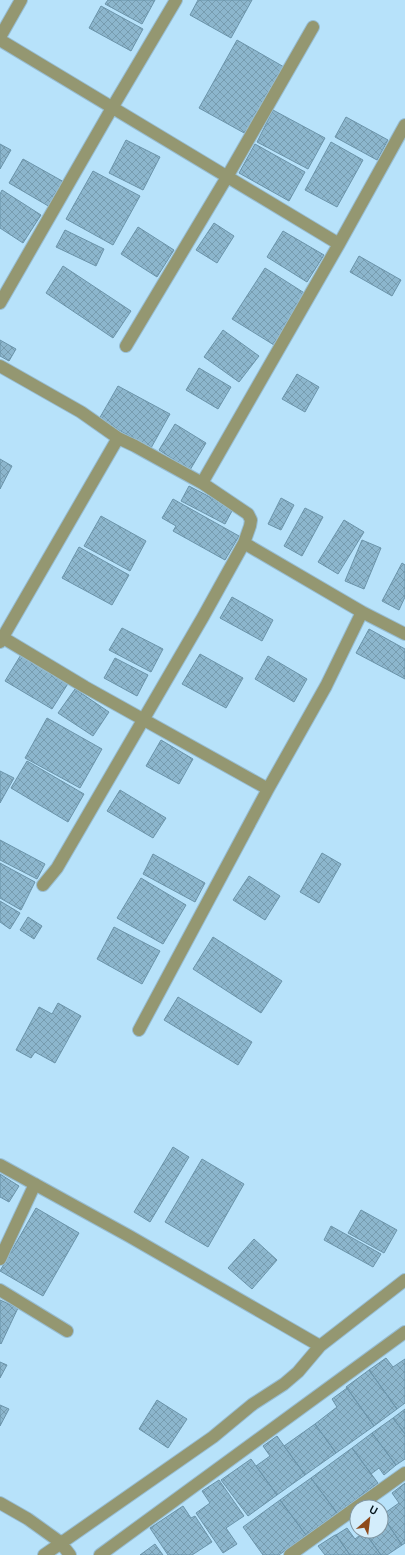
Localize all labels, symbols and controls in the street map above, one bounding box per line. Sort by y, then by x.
north arrow [349,1499,389,1539]
text: U [366,1503,380,1519]

